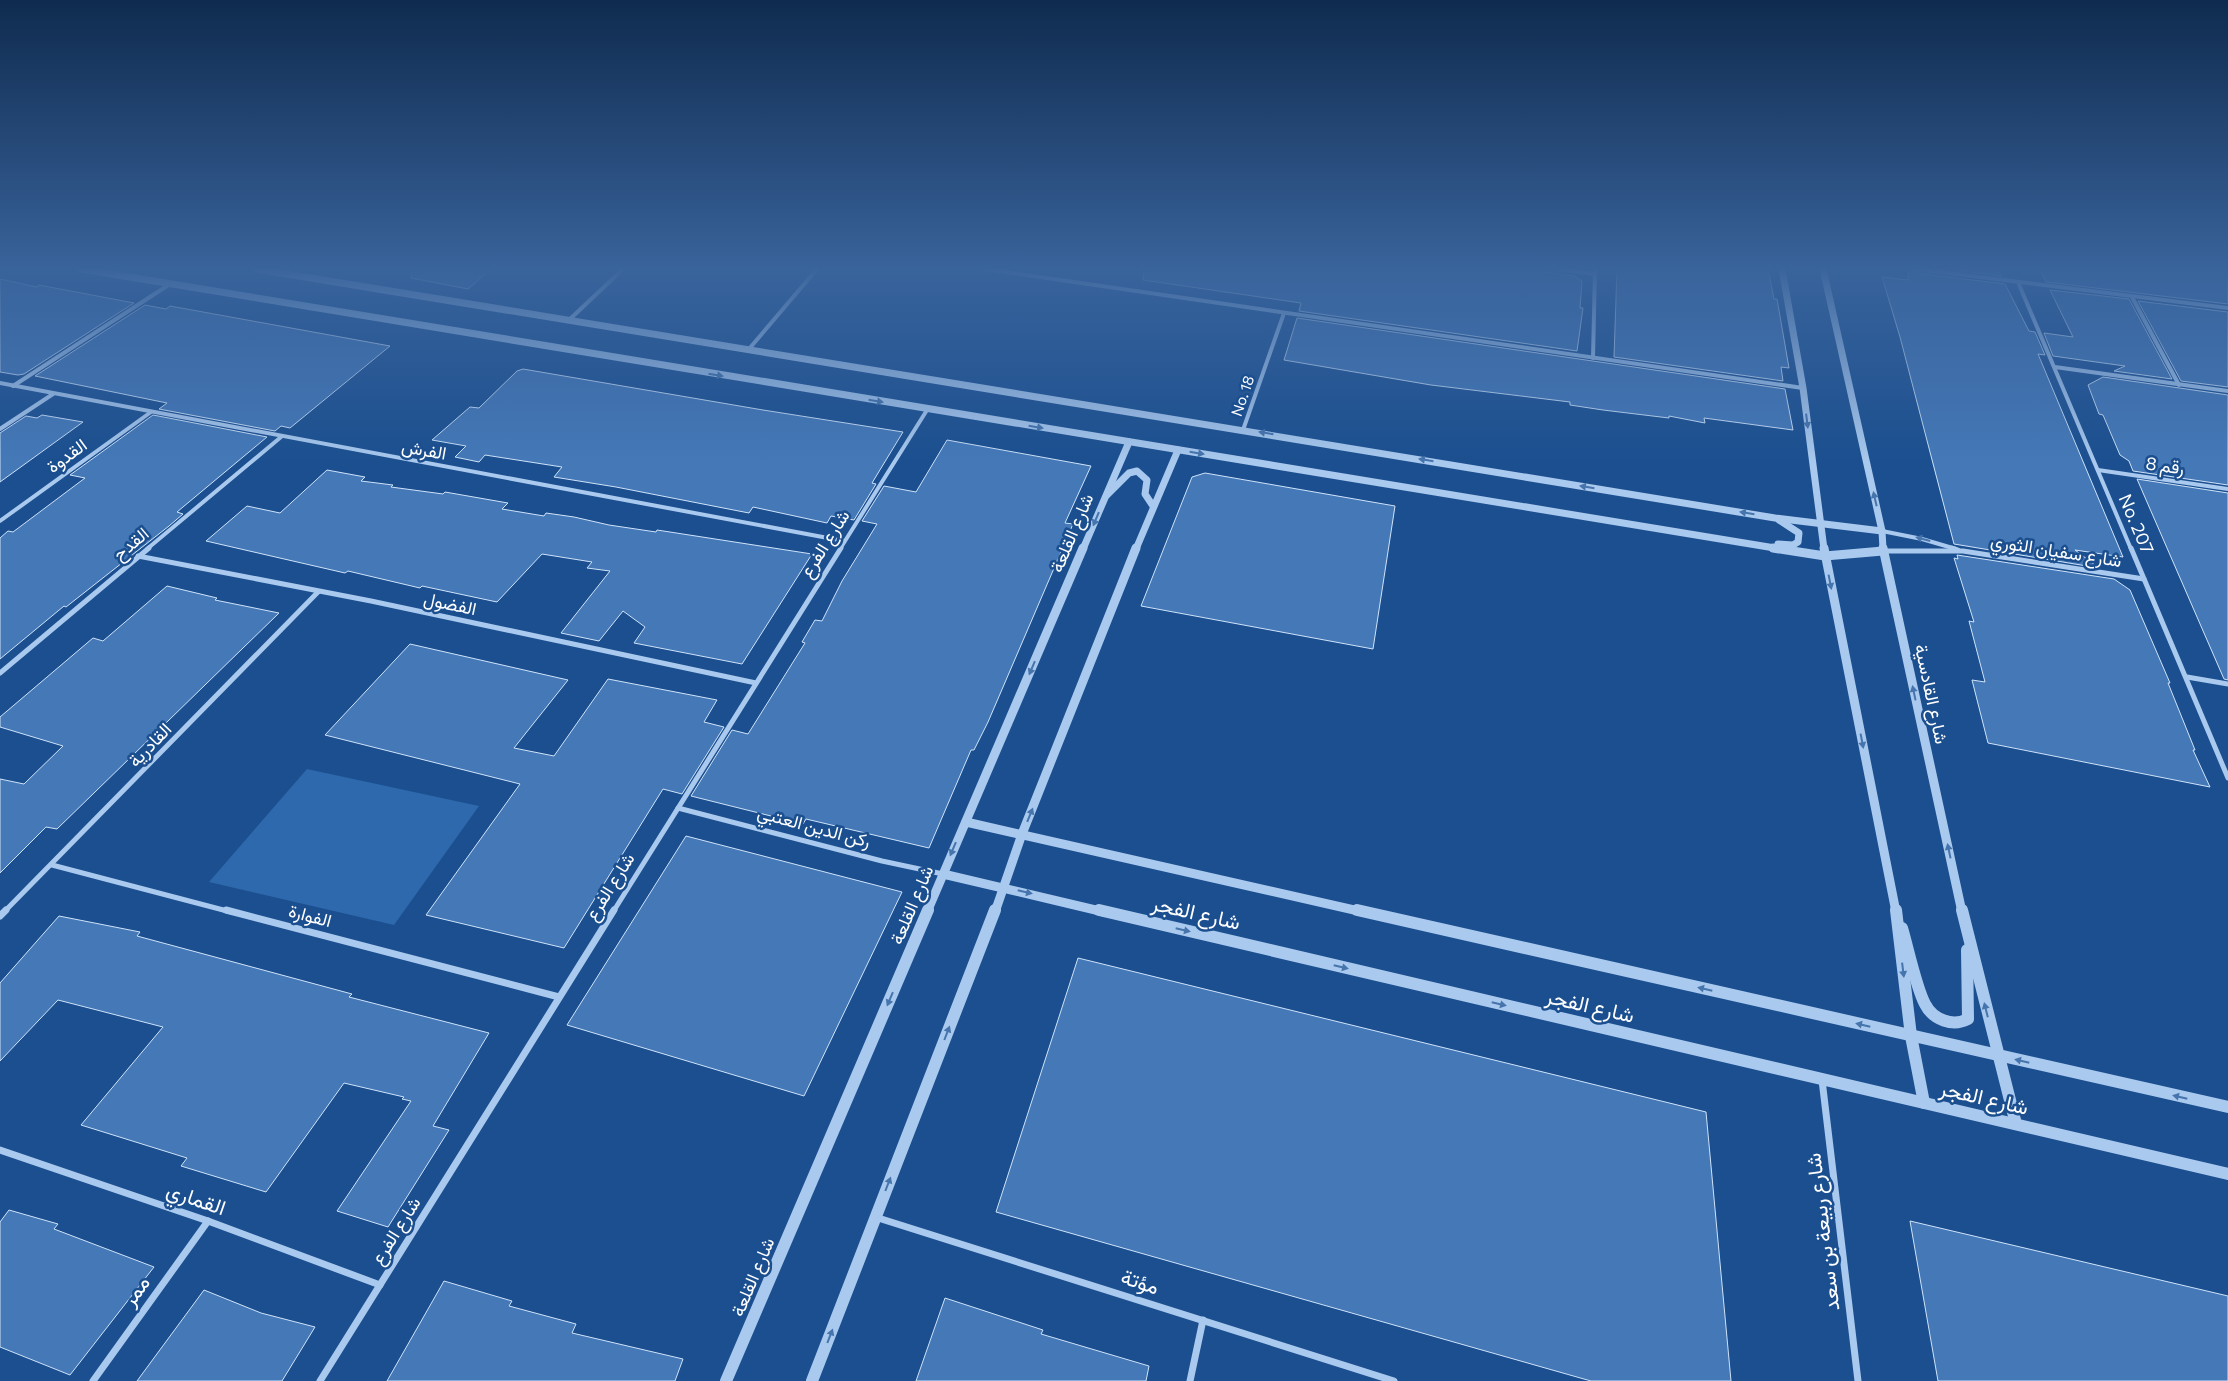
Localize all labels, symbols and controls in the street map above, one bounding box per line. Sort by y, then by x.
one-way arrow [708,371,724,379]
street label: No. 18 [1227,373,1257,418]
one-way arrow [868,398,884,406]
one-way arrow [1803,413,1811,429]
one-way arrow [1029,424,1045,432]
one-way arrow [1258,429,1274,437]
street label: القدوة [42,433,91,478]
street label: الفرش [400,434,448,465]
one-way arrow [1189,450,1205,458]
street label: رقم 8 [2144,451,2186,481]
one-way arrow [1418,456,1434,464]
one-way arrow [1578,482,1594,490]
street label: شارع القلعة [1045,490,1099,576]
street label: No. 207 [2115,490,2159,557]
one-way arrow [1871,492,1879,507]
street label: شارع الفرع [795,505,855,583]
one-way arrow [1739,509,1755,517]
one-way arrow [1091,512,1099,526]
street label: القدح [108,522,154,566]
street label: شارع سفيان الثوري [1988,529,2123,576]
one-way arrow [1915,535,1930,543]
one-way arrow [1826,574,1834,589]
street label: الفضول [422,587,479,620]
street label: شارع القادسية [1909,642,1953,746]
one-way arrow [1027,661,1035,675]
one-way arrow [1910,685,1918,700]
street label: القادرية [123,718,176,772]
one-way arrow [1858,733,1866,749]
street label: ركن الدين العتبي [754,800,873,857]
one-way arrow [1026,807,1034,822]
one-way arrow [949,842,957,856]
one-way arrow [1945,844,1953,859]
street label: شارع الفرع [580,848,640,926]
street label: شارع القلعة [885,862,939,948]
one-way arrow [1017,888,1032,896]
street label: شارع الفجر [1148,889,1243,937]
street label: الفوارة [286,899,334,932]
one-way arrow [1176,926,1191,934]
one-way arrow [1899,962,1907,978]
one-way arrow [1334,963,1349,971]
street label: شارع الفجر [1542,982,1637,1030]
one-way arrow [1697,985,1712,993]
one-way arrow [885,992,893,1006]
one-way arrow [1492,1000,1507,1008]
one-way arrow [1982,1002,1990,1017]
one-way arrow [1856,1021,1871,1029]
one-way arrow [944,1025,952,1040]
one-way arrow [2014,1057,2029,1065]
street label: شارع الفجر [1936,1074,2031,1122]
one-way arrow [2172,1092,2188,1100]
street label: شارع ربيعة بن سعد [1799,1151,1847,1313]
street label: القماري [162,1176,229,1225]
one-way arrow [885,1177,893,1191]
street label: شارع الفرع [366,1192,426,1270]
street label: شارع القلعة [726,1234,780,1320]
street label: مؤتة [1118,1263,1163,1300]
street label: ممر [115,1270,156,1312]
one-way arrow [826,1328,834,1343]

